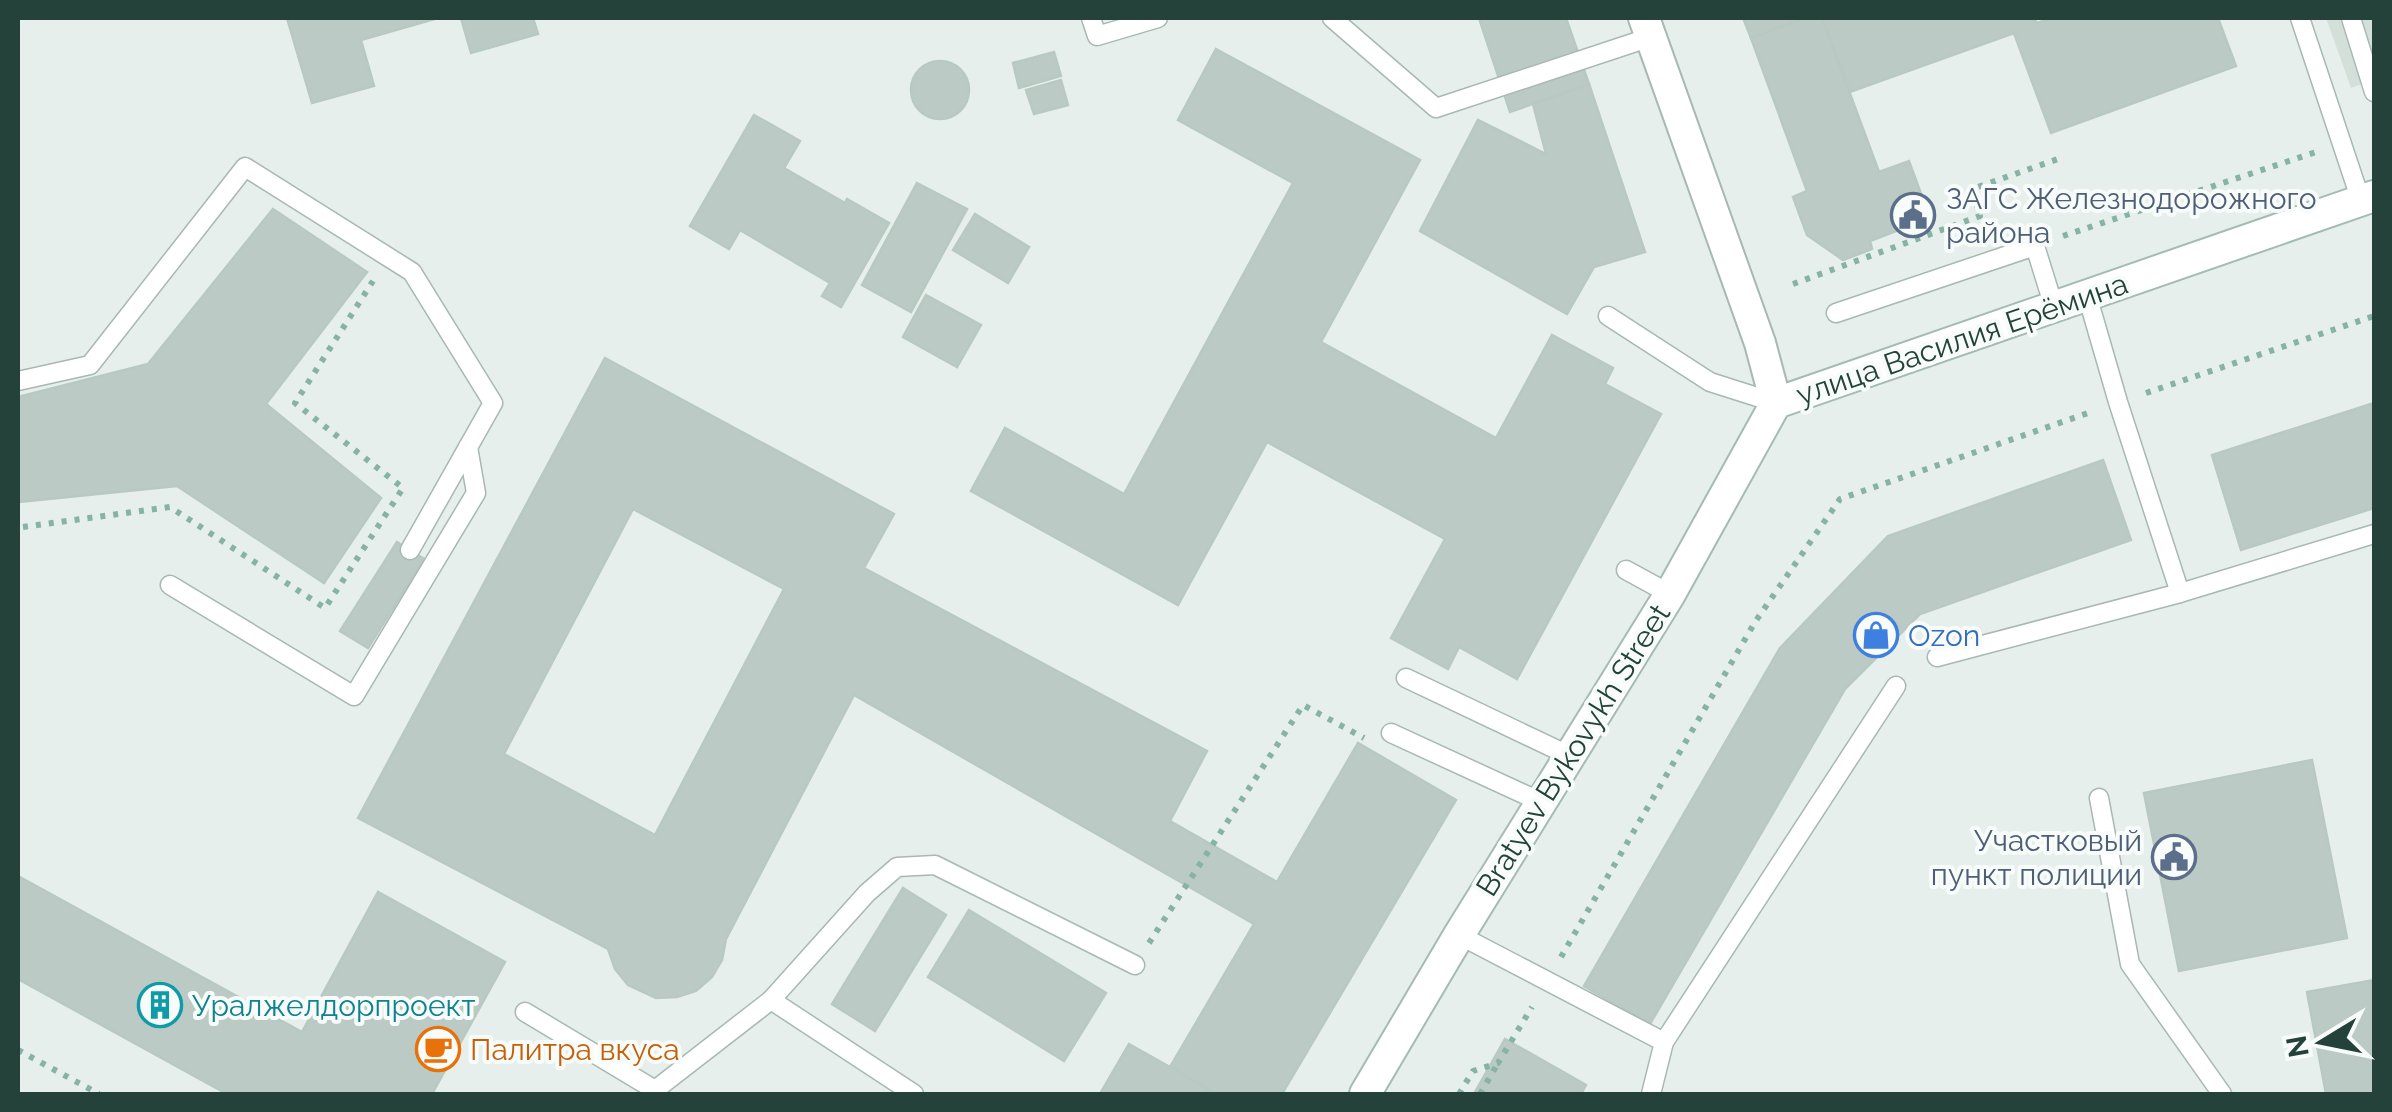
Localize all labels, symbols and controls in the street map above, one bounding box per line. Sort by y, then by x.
place label: ЗАГС Железнодорожного района [1946,181,2317,250]
public building icon: ЗАГС Железнодорожного района [1890,192,1936,238]
street label: улица Василия Ерёмина [1792,266,2132,412]
street label: Bratyev Bykovykh Street [1469,598,1677,902]
shop icon: Ozon [1853,612,1899,658]
place label: Ozon [1908,618,1980,653]
place label: Участковый пункт полиции [1931,823,2142,892]
public building icon: Участковый пункт полиции [2151,834,2197,880]
building icon: Уралжелдорпроект [137,982,183,1028]
place label: Уралжелдорпроект [192,988,475,1023]
north arrow [2272,992,2372,1092]
cafe icon: Палитра вкуса [415,1026,461,1072]
place label: Палитра вкуса [470,1032,680,1067]
text: N [2280,1033,2316,1060]

